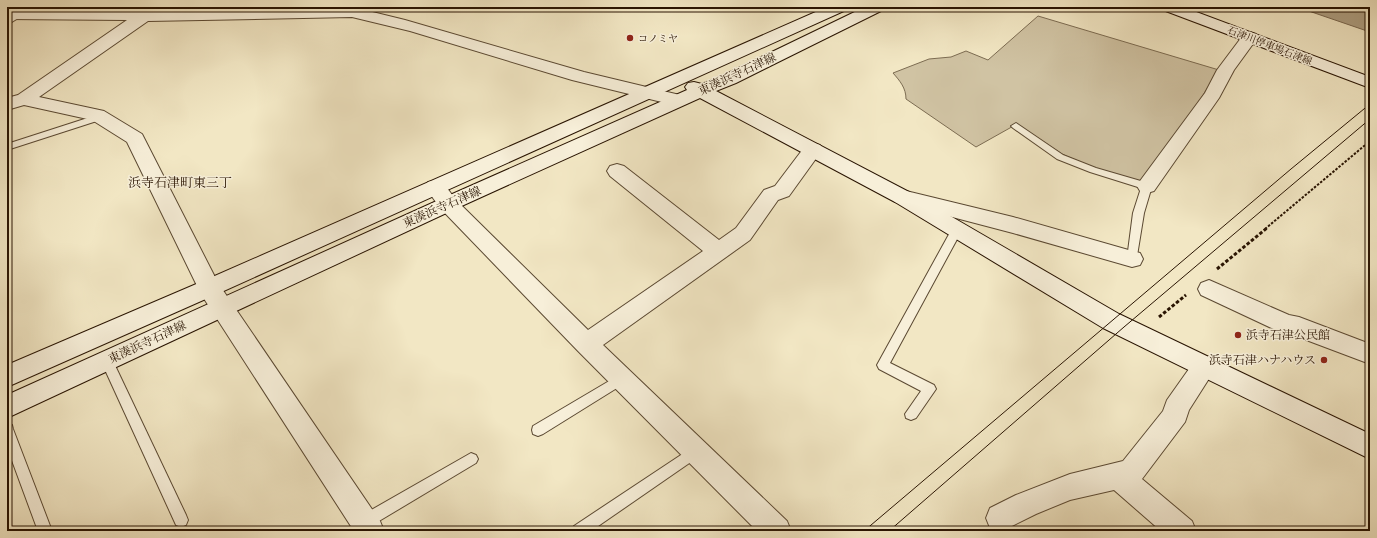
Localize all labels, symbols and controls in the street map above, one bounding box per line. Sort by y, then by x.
street label: 石津川停車場石津線 [1226,24,1314,67]
marker: コノミヤ [625,33,635,43]
place label: コノミヤ [638,34,678,44]
street label: 東湊浜寺石津線 [696,50,778,98]
district label: 浜寺石津町東三丁 [128,176,232,190]
street label: 東湊浜寺石津線 [401,184,483,230]
street label: 東湊浜寺石津線 [106,318,188,366]
place label: 浜寺石津公民館 [1246,328,1330,342]
marker: 浜寺石津公民館 [1233,330,1243,340]
place label: 浜寺石津ハナハウス [1209,353,1316,367]
marker: 浜寺石津ハナハウス [1319,355,1329,365]

